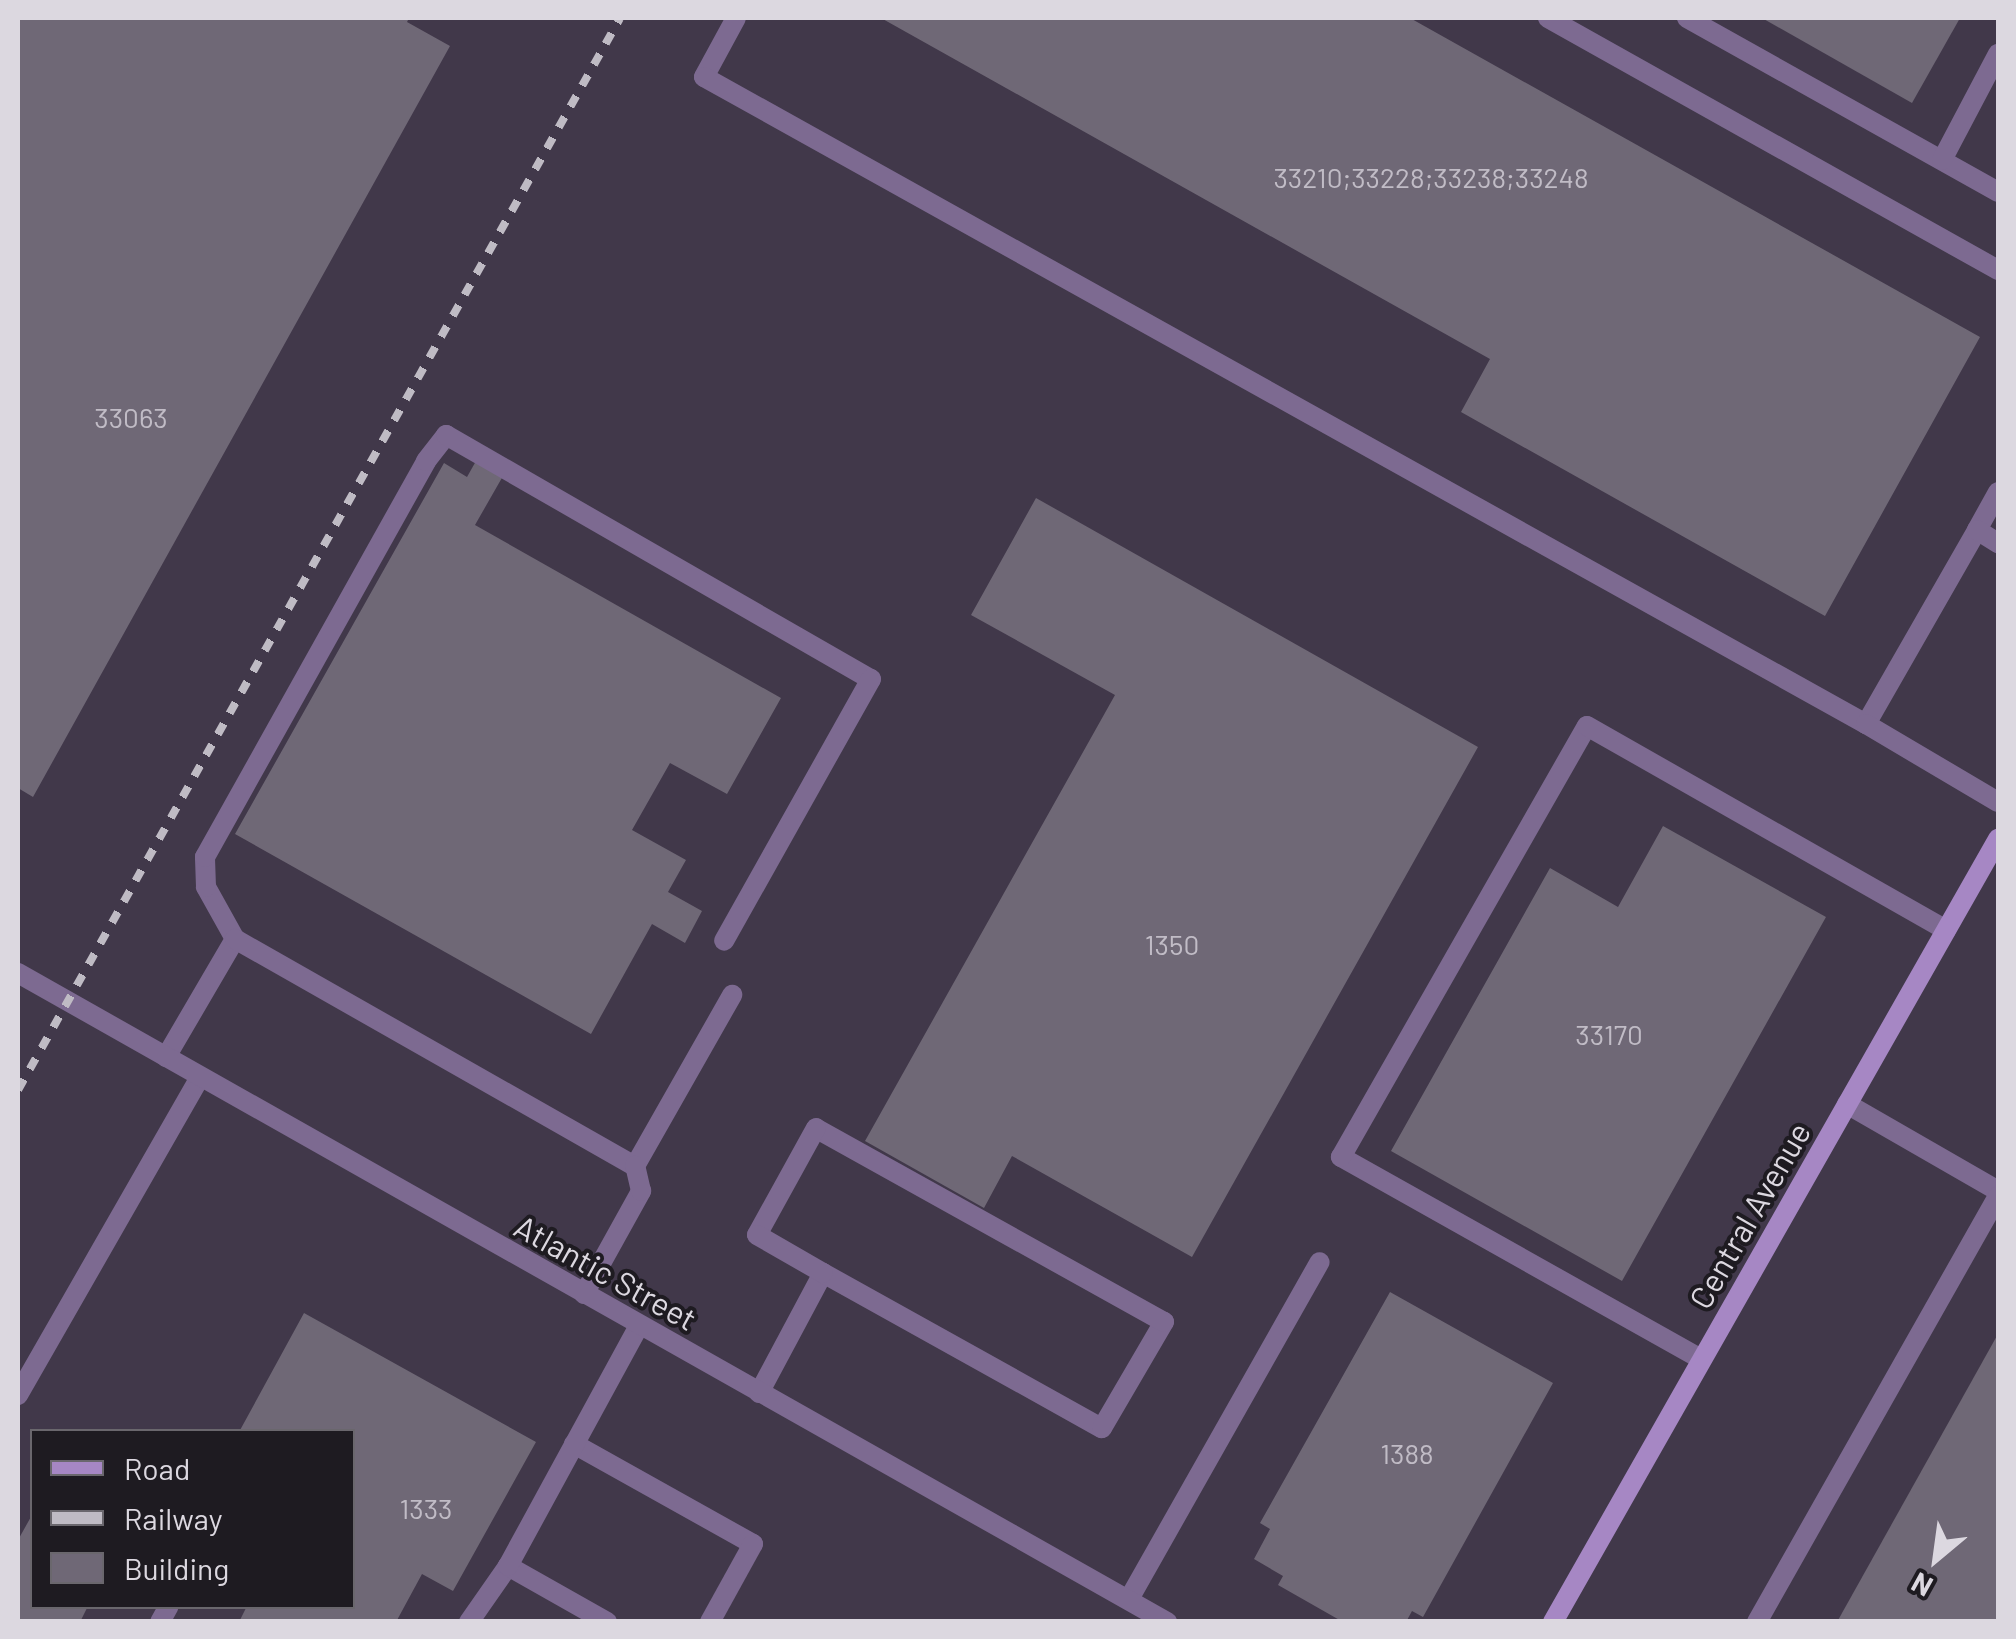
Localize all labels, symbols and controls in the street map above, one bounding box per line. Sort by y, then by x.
house number: 33210;33228;33238;33248 [1273,160,1589,194]
house number: 33063 [94,400,168,434]
house number: 1350 [1145,927,1199,961]
house number: 33170 [1575,1017,1643,1051]
street label: Central Avenue [1680,1115,1818,1315]
street label: Atlantic Street [508,1206,704,1338]
legend [30,1429,355,1609]
house number: 1388 [1380,1436,1434,1470]
text: Road [124,1450,190,1486]
house number: 1333 [399,1491,453,1525]
text: Railway [124,1500,223,1536]
north arrow [1886,1509,1986,1609]
text: Building [124,1550,229,1586]
text: N [1905,1566,1938,1605]

